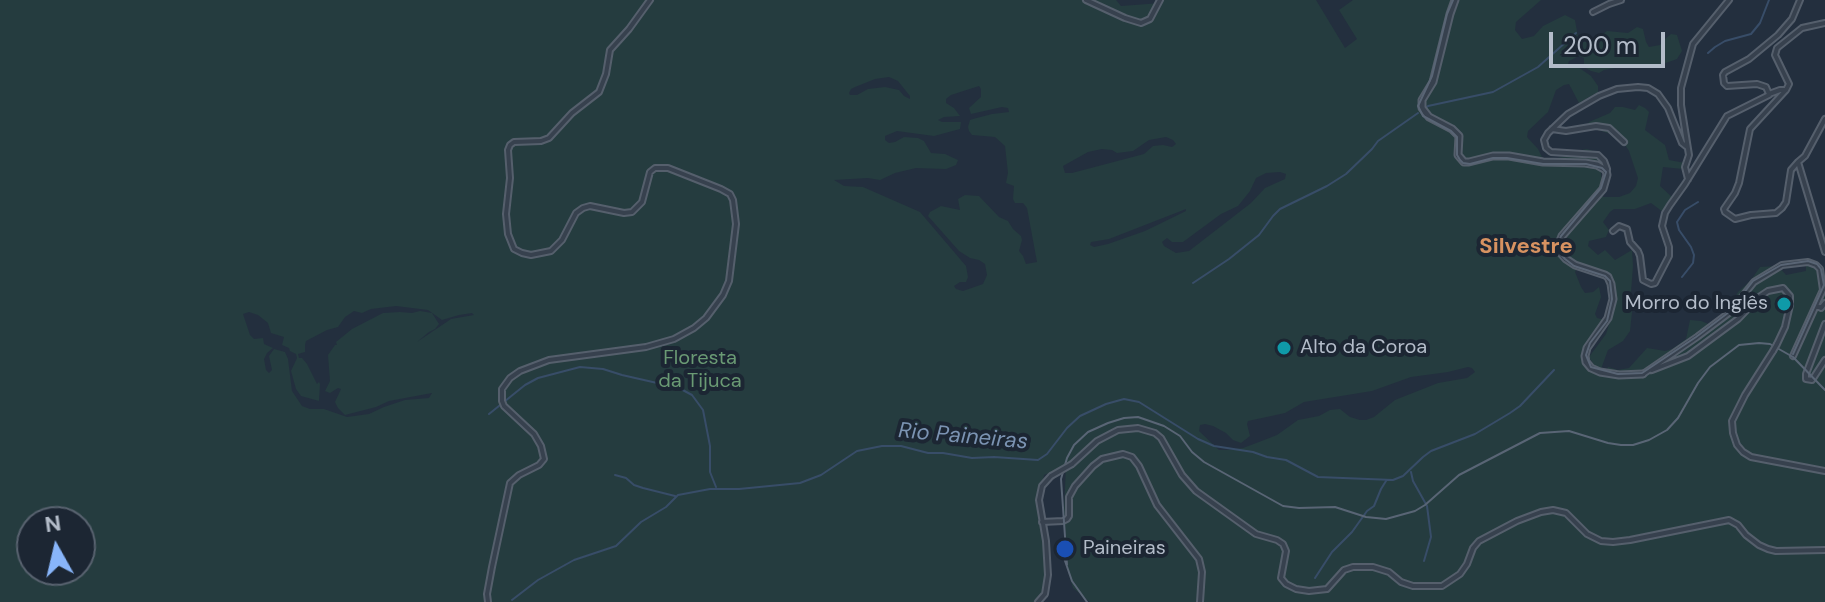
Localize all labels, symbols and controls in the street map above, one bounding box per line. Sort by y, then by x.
scale bar [1553,16,1669,66]
text: 200 m [1563,30,1637,61]
district label: Silvestre [1479,234,1573,260]
place label: Morro do Inglês [1625,292,1768,316]
marker: Morro do Inglês [1775,295,1793,313]
place label: Alto da Coroa [1300,336,1427,360]
marker: Alto da Coroa [1275,339,1293,357]
park label: Floresta da Tijuca [658,347,742,394]
water label: Rio Paineiras [897,418,1029,456]
north arrow [16,506,96,586]
text: N [43,508,63,539]
place label: Paineiras [1083,537,1166,561]
marker: Paineiras [1054,538,1076,560]

